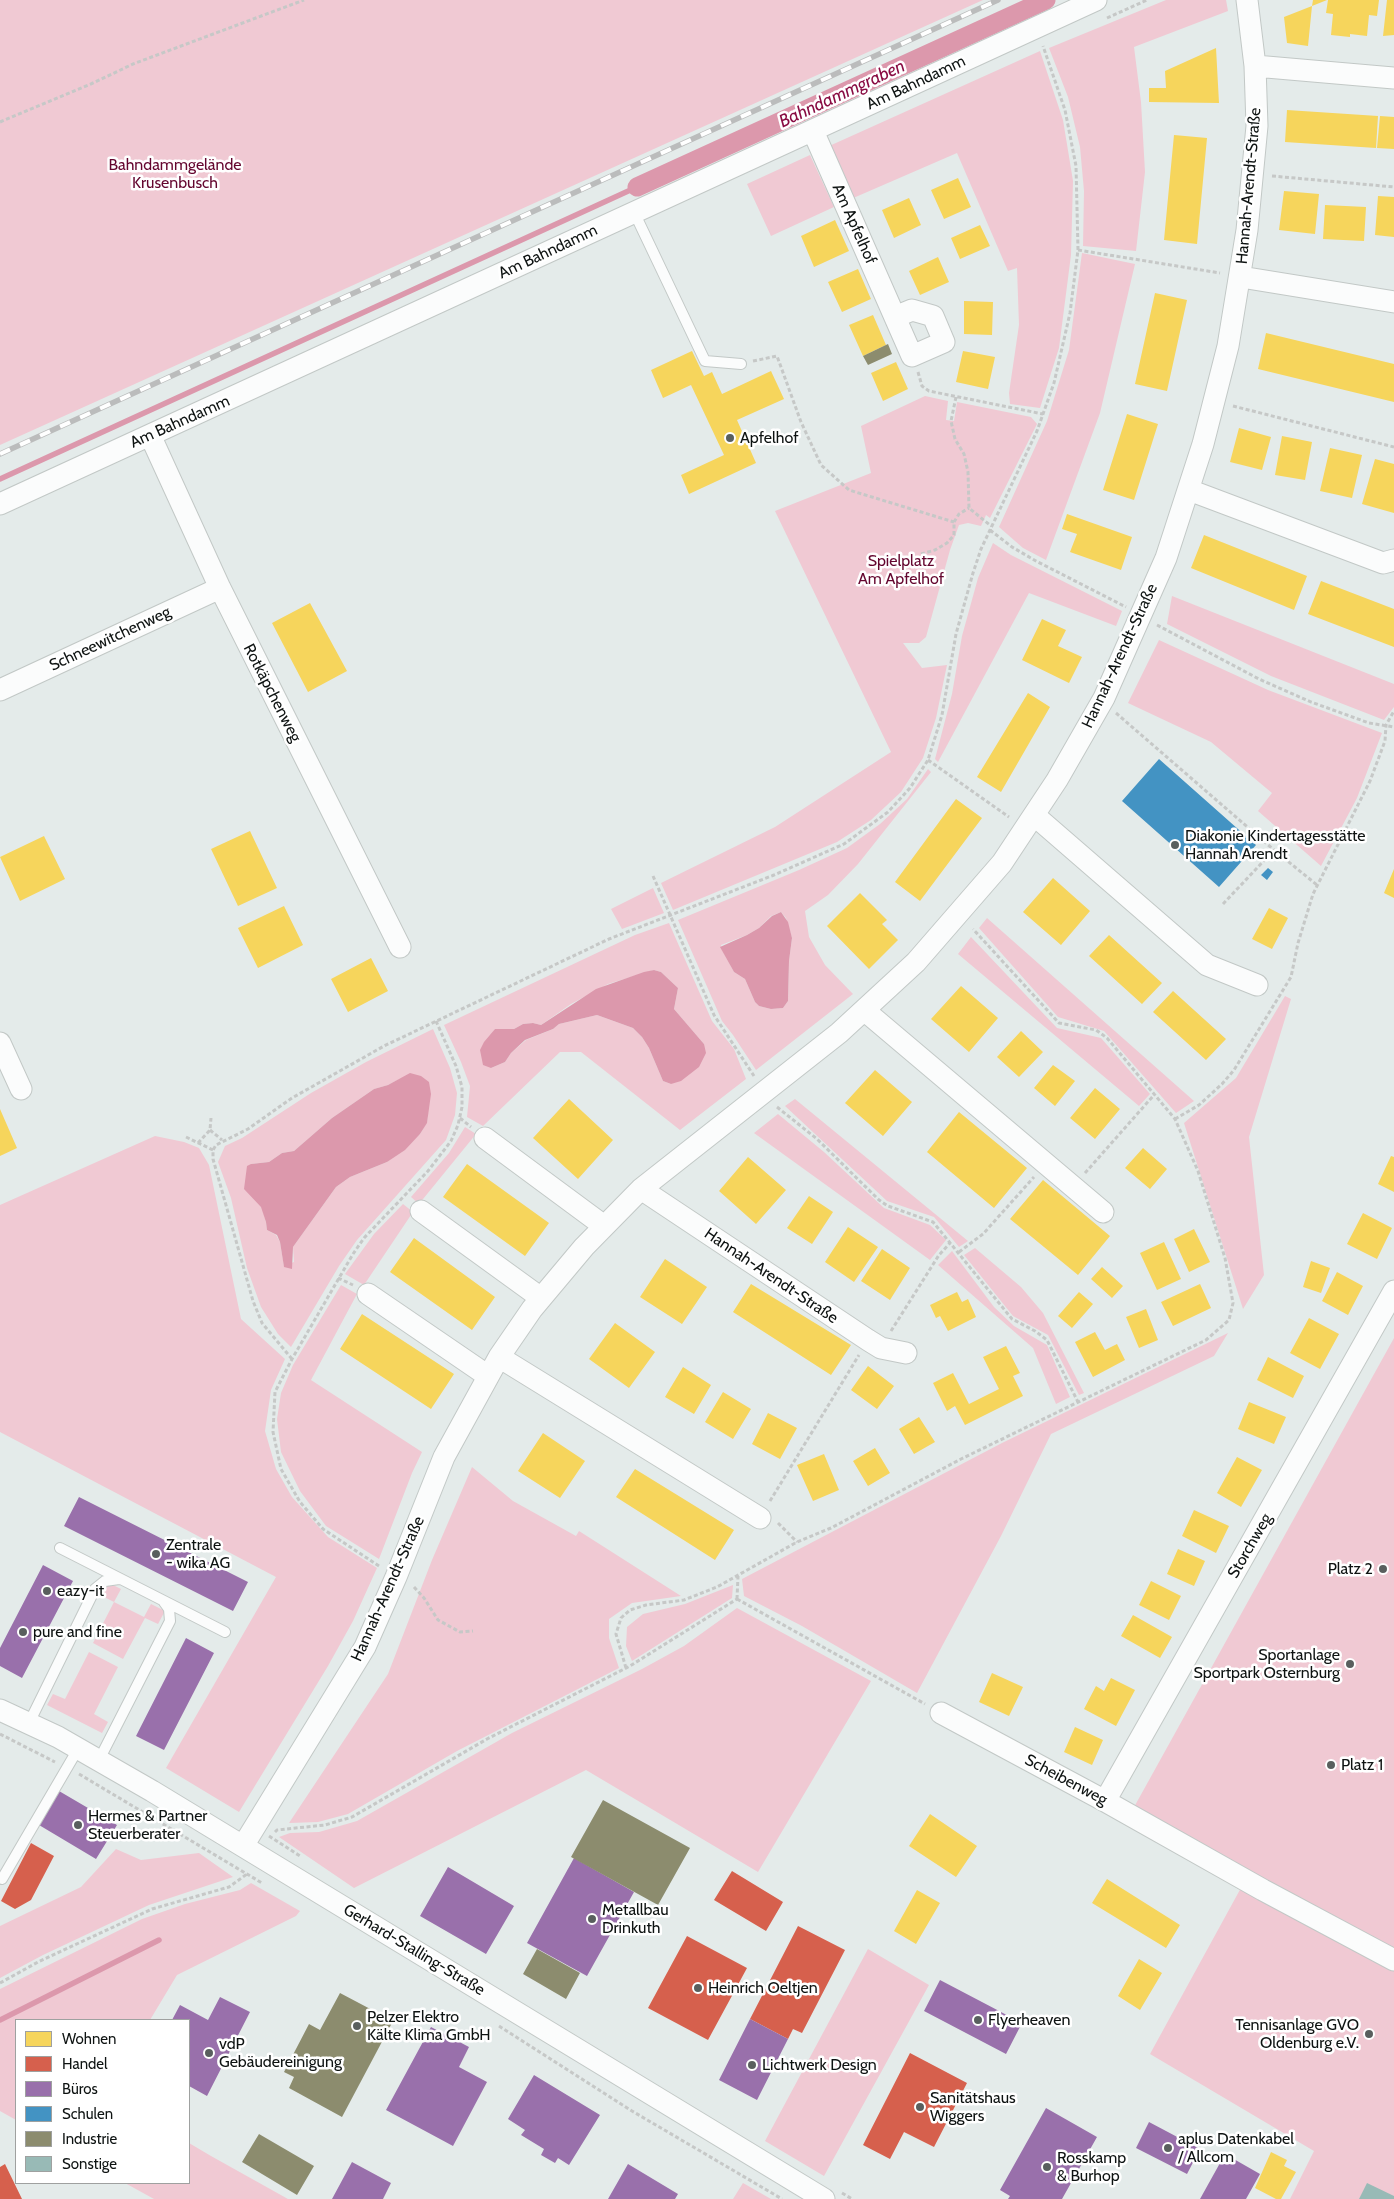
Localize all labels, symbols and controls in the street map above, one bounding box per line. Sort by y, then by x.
street label: Am Bahndamm [863,52,969,114]
water label: Bahndammgraben [776,55,908,133]
street label: Hannah-Arendt-Straße [1233,107,1265,265]
park label: Bahndammgelände Krusenbusch [108,155,242,193]
street label: Am Apfelhof [828,181,880,267]
street label: Am Bahndamm [495,221,601,283]
street label: Am Bahndamm [127,391,233,453]
place label: Apfelhof [740,428,798,448]
marker: Apfelhof [724,432,736,444]
park label: Spielplatz Am Apfelhof [858,551,944,589]
street label: Hannah-Arendt-Straße [1078,581,1162,731]
street label: Schneewitchenweg [46,603,174,675]
street label: Rotkäpchenweg [239,641,305,745]
place label: Diakonie Kindertagesstätte Hannah Arendt [1185,826,1366,864]
marker: Diakonie Kindertagesstätte Hannah Arendt [1169,839,1181,851]
street label: Hannah-Arendt-Straße [701,1224,841,1328]
street label: Storchweg [1224,1510,1276,1582]
street label: Hannah-Arendt-Straße [347,1513,429,1665]
place label: Zentrale - wika AG [166,1535,230,1573]
marker: Zentrale - wika AG [150,1548,162,1560]
place label: Platz 2 [1328,1559,1373,1579]
marker: Platz 2 [1377,1563,1389,1575]
place label: eazy-it [57,1581,104,1601]
marker: eazy-it [41,1585,53,1597]
place label: pure and fine [33,1622,122,1642]
marker: pure and fine [17,1626,29,1638]
place label: Sportanlage Sportpark Osternburg [1194,1645,1340,1683]
marker: Sportanlage Sportpark Osternburg [1344,1658,1356,1670]
street label: Scheibenweg [1022,1750,1110,1810]
place label: Platz 1 [1341,1755,1383,1775]
marker: Platz 1 [1325,1759,1337,1771]
place label: Hermes & Partner Steuerberater [88,1806,207,1844]
marker: Hermes & Partner Steuerberater [72,1819,84,1831]
street label: Gerhard-Stalling-Straße [340,1900,488,2000]
place label: Metallbau Drinkuth [602,1900,669,1938]
marker: Metallbau Drinkuth [586,1913,598,1925]
place label: Heinrich Oeltjen [708,1978,818,1998]
marker: Heinrich Oeltjen [692,1982,704,1994]
place label: Pelzer Elektro Kälte Klima GmbH [367,2007,491,2045]
place label: Flyerheaven [988,2010,1070,2030]
marker: Flyerheaven [972,2014,984,2026]
place label: Tennisanlage GVO Oldenburg e.V. [1235,2015,1359,2053]
legend [15,2019,190,2184]
marker: Pelzer Elektro Kälte Klima GmbH [351,2020,363,2032]
marker: Tennisanlage GVO Oldenburg e.V. [1363,2028,1375,2040]
text: Wohnen [62,2030,116,2048]
place label: vdP Gebäudereinigung [219,2034,342,2072]
marker: vdP Gebäudereinigung [203,2047,215,2059]
text: Handel [62,2055,108,2073]
place label: Lichtwerk Design [762,2055,877,2075]
marker: Lichtwerk Design [746,2059,758,2071]
text: Büros [62,2080,98,2098]
place label: Sanitätshaus Wiggers [930,2088,1016,2126]
marker: Sanitätshaus Wiggers [914,2101,926,2113]
text: Schulen [62,2105,113,2123]
place label: aplus Datenkabel / Allcom [1178,2129,1294,2167]
text: Industrie [62,2130,117,2148]
marker: aplus Datenkabel / Allcom [1162,2142,1174,2154]
place label: Rosskamp & Burhop [1057,2148,1126,2186]
text: Sonstige [62,2155,117,2173]
marker: Rosskamp & Burhop [1041,2161,1053,2173]

